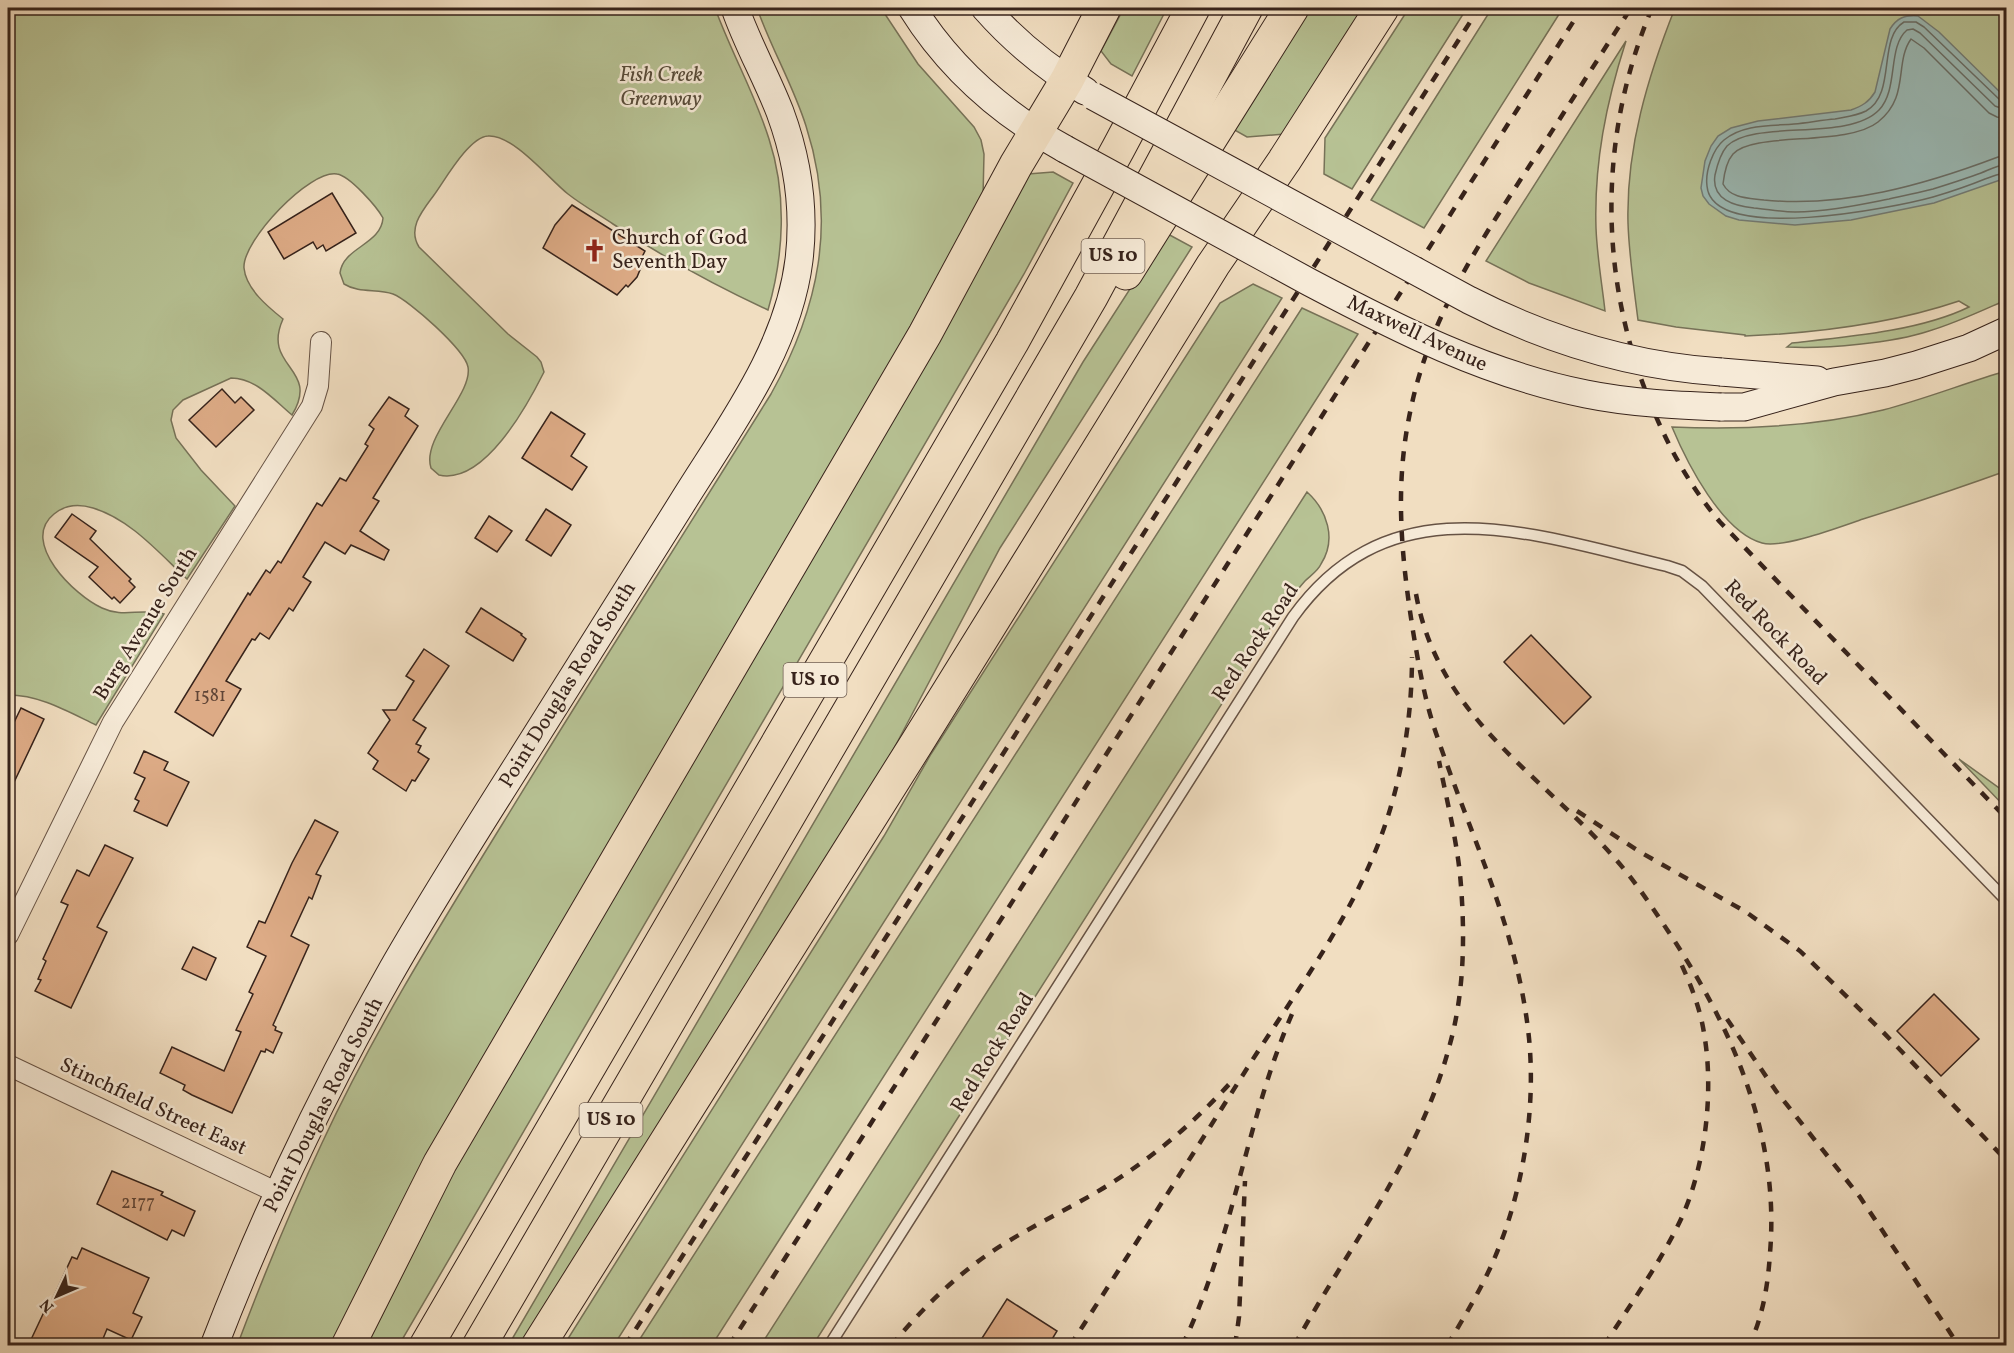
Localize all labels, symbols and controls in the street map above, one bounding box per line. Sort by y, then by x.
park label: Fish Creek Greenway [619,61,703,114]
place label: Church of God Seventh Day [612,224,747,277]
church icon: Church of God Seventh Day [581,237,607,263]
road number: US 10 [1082,239,1144,273]
street label: Maxwell Avenue [1342,289,1492,379]
street label: Burg Avenue South [87,542,205,706]
street label: Red Rock Road [1717,574,1833,692]
street label: Point Douglas Road South [493,576,643,794]
street label: Red Rock Road [1206,578,1306,708]
road number: US 10 [784,663,846,697]
house number: 1581 [194,684,226,709]
street label: Red Rock Road [944,987,1042,1119]
street label: Point Douglas Road South [257,992,391,1218]
street label: Stinchfield Street East [55,1051,251,1163]
road number: US 10 [580,1103,642,1137]
house number: 2177 [121,1191,155,1216]
north arrow [27,1266,87,1326]
text: N [35,1293,60,1317]

